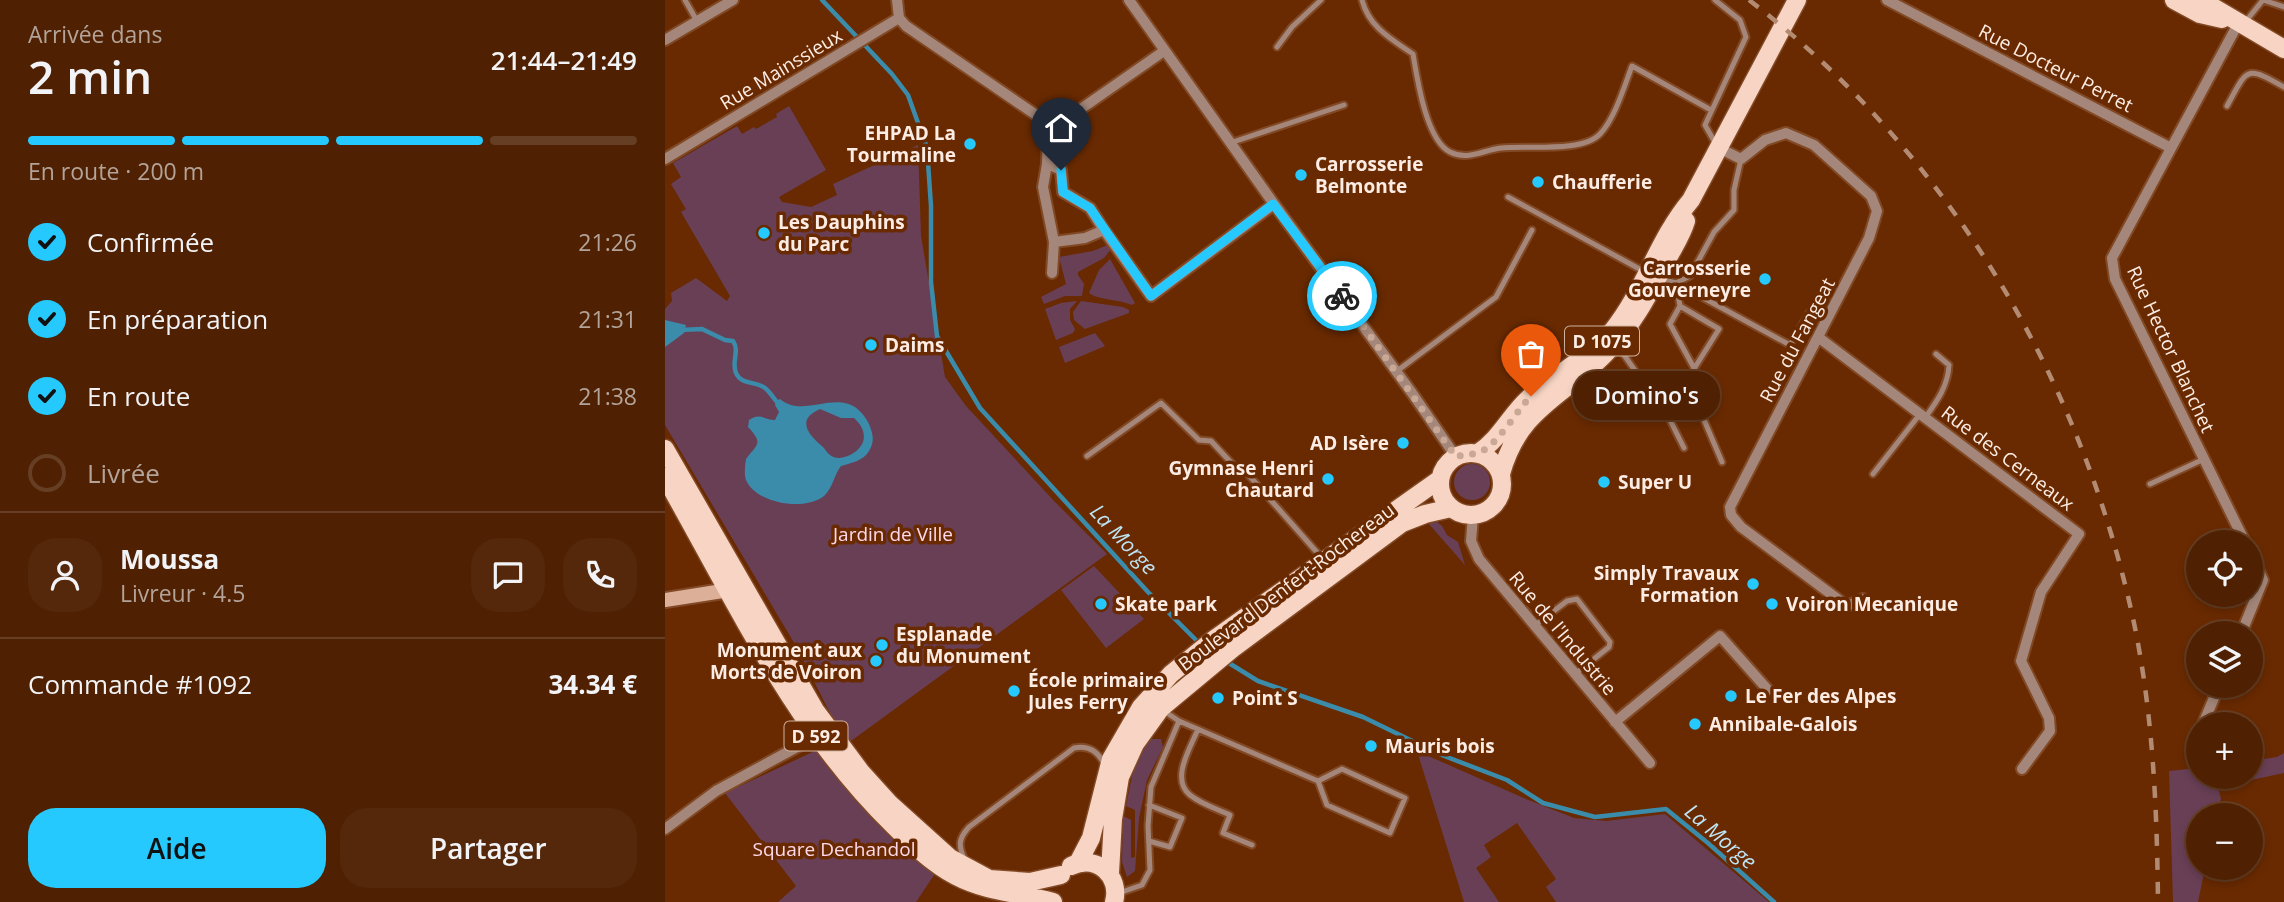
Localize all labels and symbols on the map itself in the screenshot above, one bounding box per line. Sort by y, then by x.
street label: Rue Docteur Perret [1974,18,2138,118]
street label: Rue Mainssieux [715,22,847,116]
pin [1031,98,1091,170]
place label: EHPAD La Tourmaline [847,120,956,168]
marker: EHPAD La Tourmaline [962,136,978,152]
place label: Carrosserie Belmonte [1315,151,1423,199]
marker: Carrosserie Belmonte [1293,167,1309,183]
place label: Chaufferie [1552,169,1652,195]
marker: Chaufferie [1530,174,1546,190]
place label: Les Dauphins du Parc [778,209,905,257]
marker: Les Dauphins du Parc [756,225,772,241]
place label: Carrosserie Gouverneyre [1628,255,1751,303]
courier [1307,261,1377,331]
street label: Rue Hector Blanchet [2121,261,2221,437]
marker: Carrosserie Gouverneyre [1757,271,1773,287]
street label: Rue du Fangeat [1753,273,1841,407]
pin [1501,324,1561,396]
road number: D 1075 [1565,326,1639,356]
place label: Daims [885,332,944,358]
marker: Daims [863,337,879,353]
callout: Domino's [1573,372,1720,420]
street label: Rue des Cerneaux [1936,399,2080,517]
place label: AD Isère [1310,430,1389,456]
marker: AD Isère [1395,435,1411,451]
place label: Gymnase Henri Chautard [1169,455,1314,503]
place label: Super U [1618,469,1692,495]
marker: Gymnase Henri Chautard [1320,471,1336,487]
marker: Super U [1596,474,1612,490]
street label: Boulevard Denfert-Rochereau [1173,497,1399,677]
water label: La Morge [1084,498,1164,580]
park label: Jardin de Ville [831,521,953,547]
place label: Simply Travaux Formation [1594,560,1739,608]
street label: Rue de l'Industrie [1503,565,1623,701]
marker: Simply Travaux Formation [1745,576,1761,592]
place label: Skate park [1115,591,1217,617]
place label: Voiron Mecanique [1786,591,1958,617]
marker: Skate park [1093,596,1109,612]
marker: Voiron Mecanique [1764,596,1780,612]
place label: Esplanade du Monument [896,621,1031,669]
place label: Monument aux Morts de Voiron [710,637,862,685]
marker: Esplanade du Monument [874,637,890,653]
marker: Monument aux Morts de Voiron [868,653,884,669]
place label: École primaire Jules Ferry [1026,667,1164,715]
marker: École primaire Jules Ferry [1006,683,1022,699]
place label: Le Fer des Alpes [1745,683,1896,709]
place label: Point S [1232,685,1298,711]
marker: Le Fer des Alpes [1723,688,1739,704]
marker: Point S [1210,690,1226,706]
place label: Annibale-Galois [1709,711,1858,737]
marker: Annibale-Galois [1687,716,1703,732]
road number: D 592 [785,722,847,750]
place label: Mauris bois [1385,733,1495,759]
marker: Mauris bois [1363,738,1379,754]
water label: La Morge [1679,797,1763,875]
park label: Square Dechandol [753,836,915,862]

